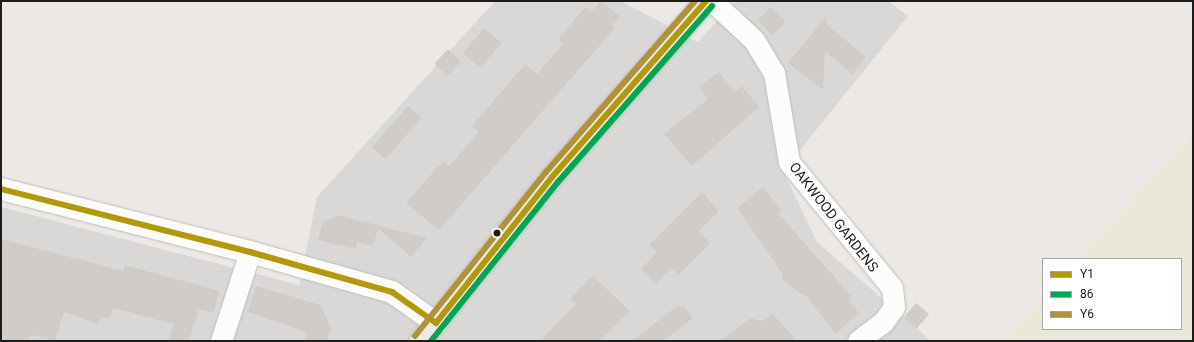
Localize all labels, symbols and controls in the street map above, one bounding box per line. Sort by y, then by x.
street label: OAKWOOD GARDENS [786,159,882,275]
unlabelled marker [492,228,502,238]
legend [1042,258,1182,330]
text: Y1 [1080,267,1094,281]
text: 86 [1080,287,1094,301]
text: Y6 [1080,307,1094,321]

